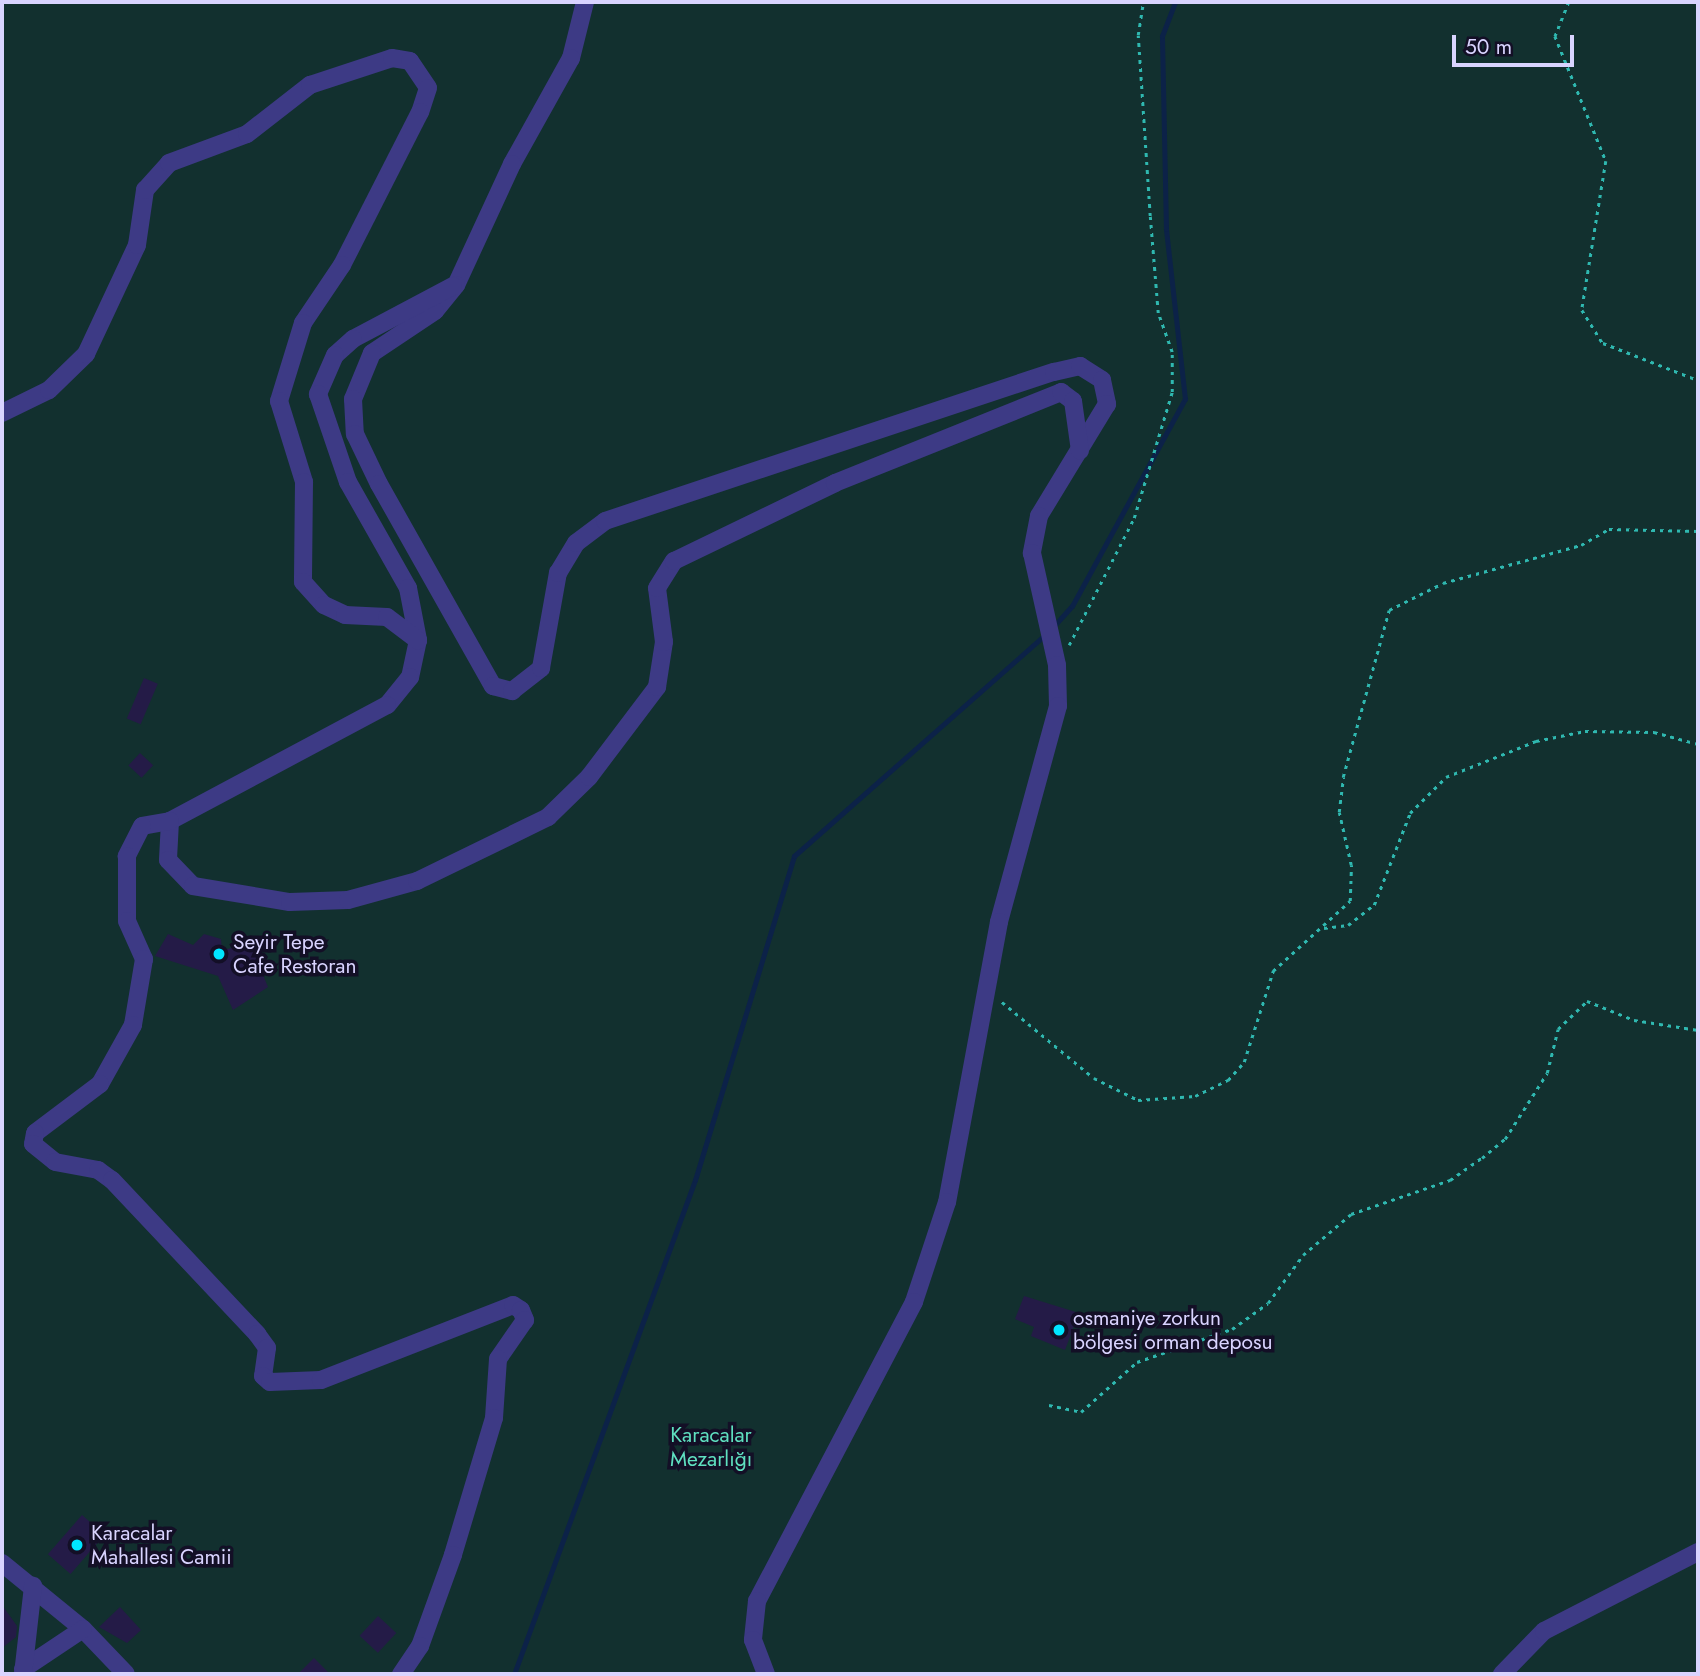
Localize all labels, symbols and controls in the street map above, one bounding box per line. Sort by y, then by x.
scale bar [1455,21,1578,65]
text: 50 m [1465,32,1512,62]
place label: Seyir Tepe Cafe Restoran [233,929,356,979]
marker: Seyir Tepe Cafe Restoran [211,946,227,962]
place label: osmaniye zorkun bölgesi orman deposu [1073,1305,1272,1355]
marker: osmaniye zorkun bölgesi orman deposu [1051,1322,1067,1338]
park label: Karacalar Mezarlığı [670,1422,752,1472]
place label: Karacalar Mahallesi Camii [91,1520,232,1570]
marker: Karacalar Mahallesi Camii [69,1537,85,1553]

